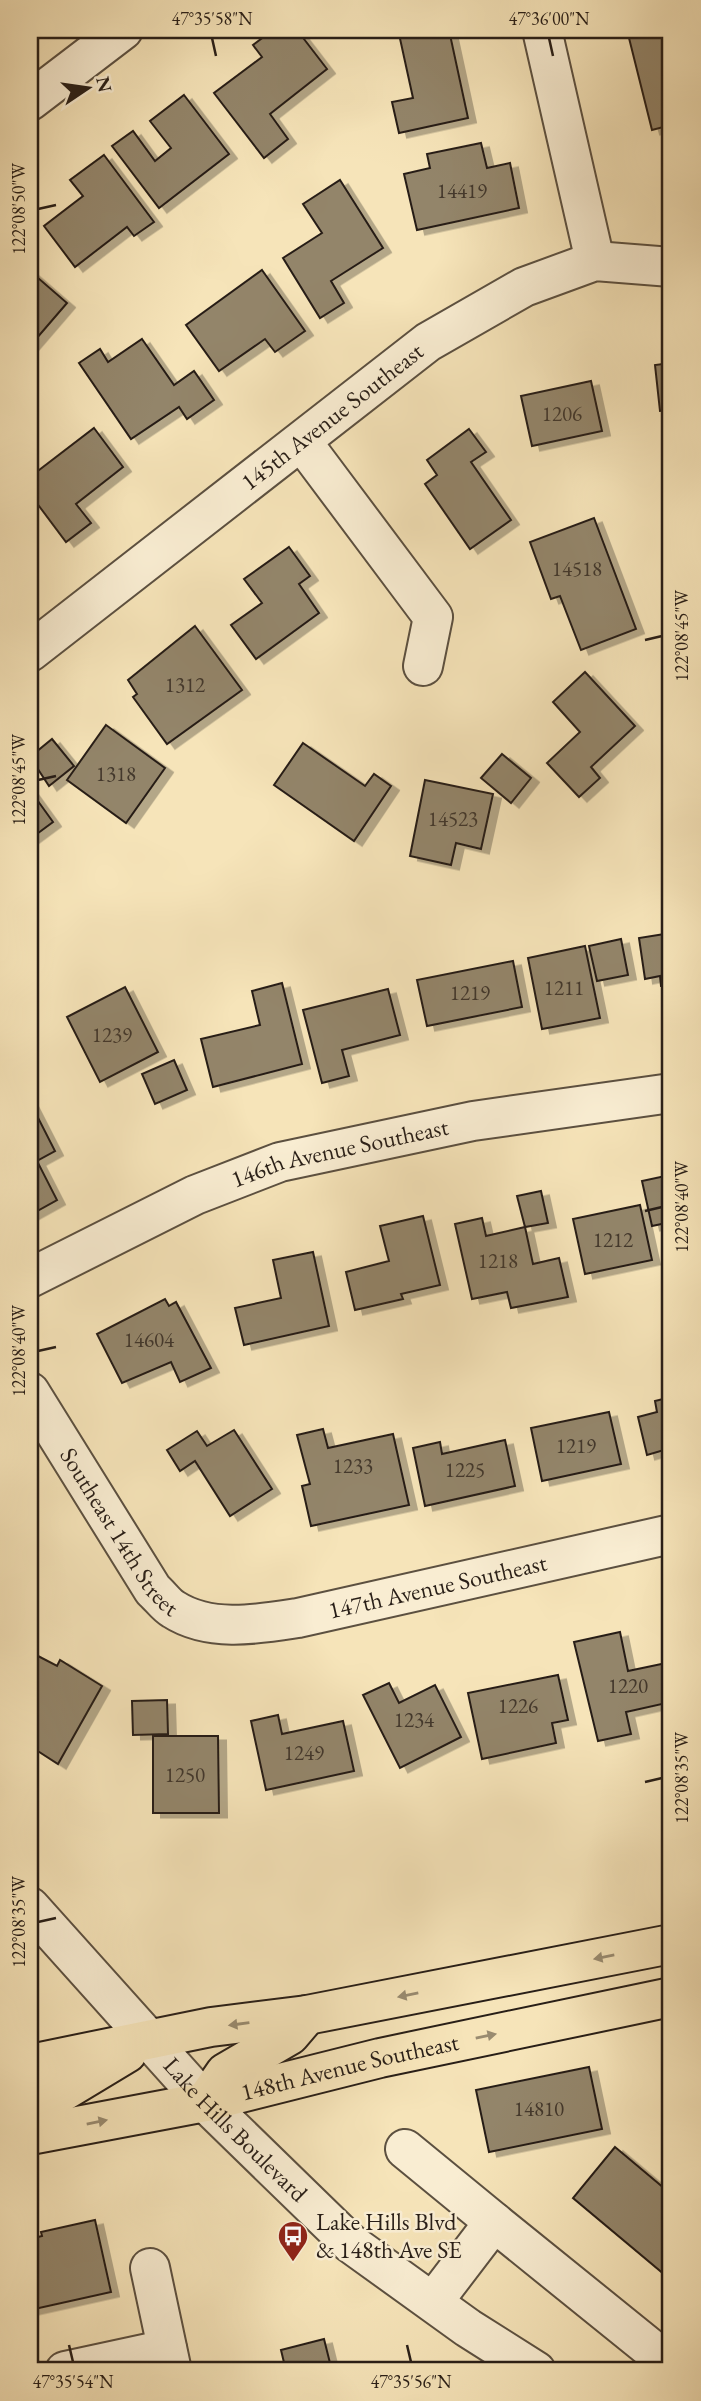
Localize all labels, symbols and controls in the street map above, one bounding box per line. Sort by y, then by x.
text: 47°35'58"N [172,7,253,30]
text: 47°36'00"N [509,7,590,30]
north arrow [52,52,122,122]
text: N [90,74,118,95]
text: 122°08'50"W [7,163,30,255]
house number: 14419 [437,177,487,204]
street label: 145th Avenue Southeast [234,335,430,497]
house number: 1206 [542,400,582,427]
house number: 14518 [552,555,602,582]
text: 122°08'45"W [670,590,693,682]
house number: 1312 [165,671,205,698]
text: 122°08'45"W [7,734,30,826]
house number: 1318 [96,760,136,787]
house number: 14523 [428,805,478,832]
house number: 1211 [544,974,584,1001]
house number: 1219 [450,979,490,1006]
house number: 1239 [92,1021,132,1048]
street label: 146th Avenue Southeast [226,1111,451,1195]
text: 122°08'40"W [670,1161,693,1253]
house number: 1212 [593,1226,633,1253]
house number: 1218 [478,1247,518,1274]
text: 122°08'40"W [7,1305,30,1397]
house number: 14604 [124,1326,175,1353]
house number: 1219 [556,1432,596,1459]
street label: Southeast 14th Street [53,1442,184,1624]
house number: 1233 [333,1452,373,1479]
house number: 1225 [445,1456,485,1483]
street label: 147th Avenue Southeast [325,1546,550,1626]
house number: 1220 [608,1672,648,1699]
house number: 1226 [498,1692,538,1719]
house number: 1234 [394,1706,435,1733]
text: 122°08'35"W [670,1732,693,1824]
house number: 1249 [284,1739,324,1766]
house number: 1250 [165,1761,205,1788]
text: 122°08'35"W [7,1876,30,1968]
one-way arrow [593,1951,615,1962]
one-way arrow [397,1989,419,2000]
one-way arrow [228,2018,250,2029]
street label: 148th Avenue Southeast [237,2026,462,2107]
one-way arrow [475,2030,497,2041]
street label: Lake Hills Boulevard [157,2050,315,2209]
house number: 14810 [514,2095,564,2122]
one-way arrow [86,2117,108,2128]
place label: Lake Hills Blvd & 148th Ave SE [316,2206,462,2265]
bus stop icon: Lake Hills Blvd & 148th Ave SE [276,2219,310,2263]
text: 47°35'54"N [33,2370,114,2393]
text: 47°35'56"N [371,2370,452,2393]

